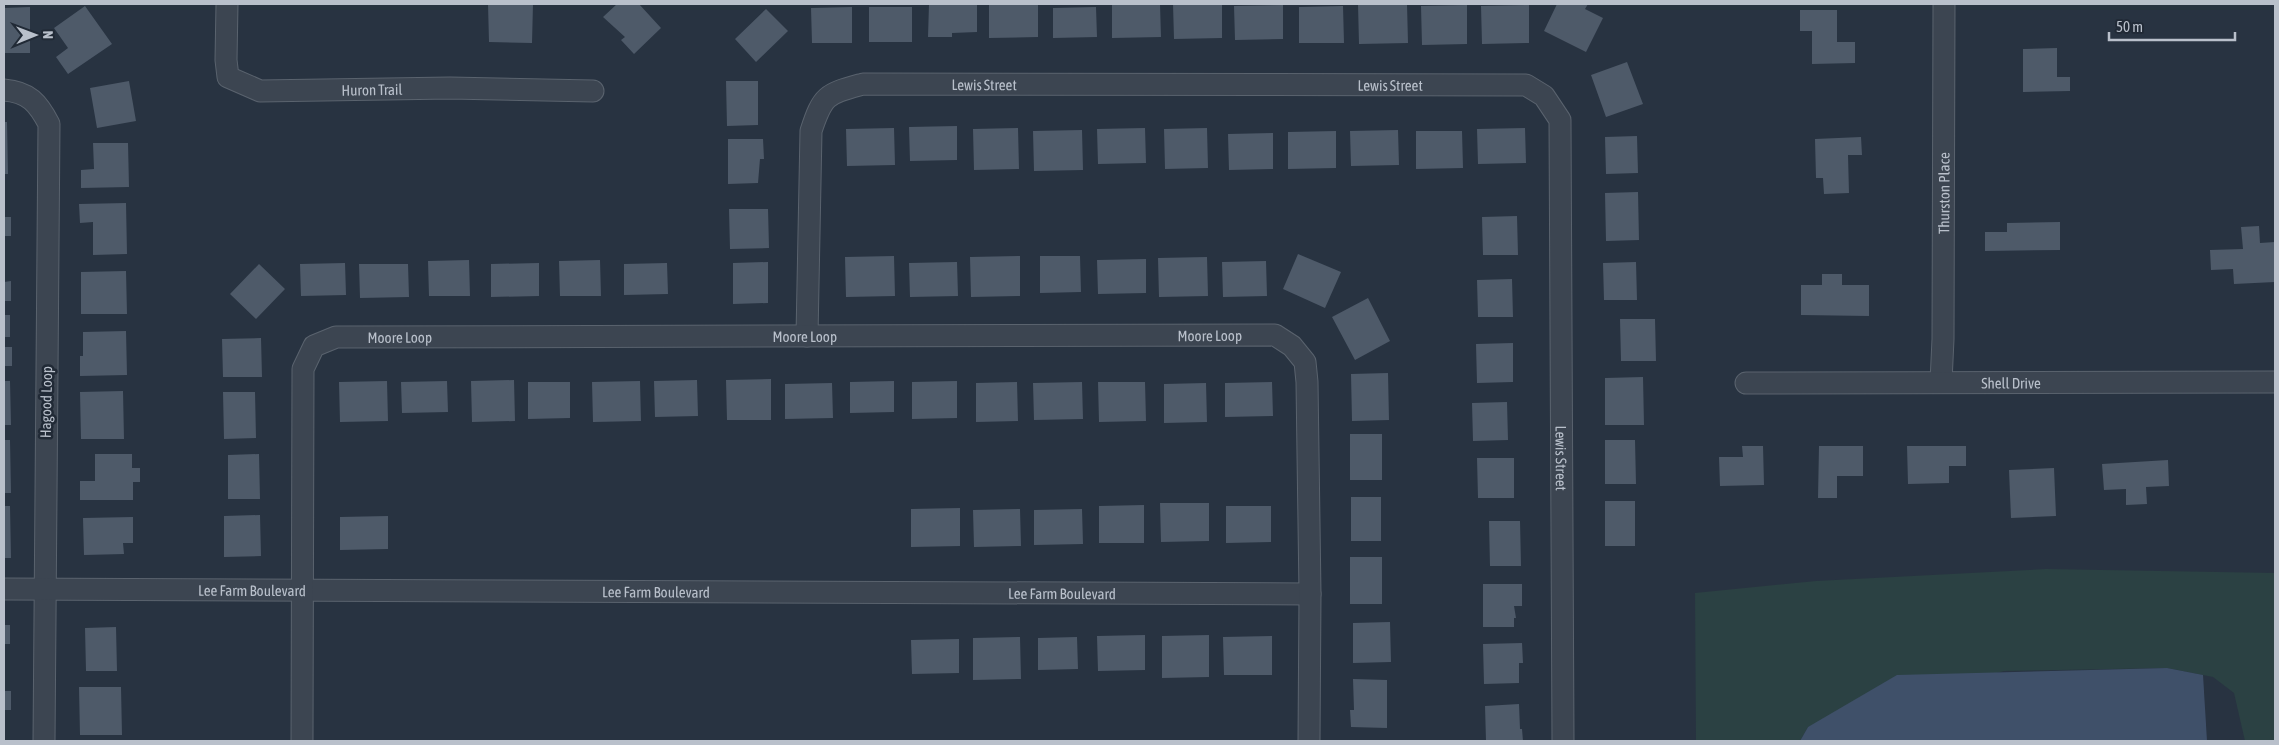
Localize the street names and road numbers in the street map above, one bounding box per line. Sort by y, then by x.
street label: Lewis Street [952,76,1017,93]
street label: Lewis Street [1358,76,1423,93]
street label: Huron Trail [341,80,403,98]
street label: Thurston Place [1935,152,1952,234]
street label: Moore Loop [772,327,837,345]
street label: Moore Loop [1177,327,1242,344]
street label: Moore Loop [367,328,432,345]
street label: Hagood Loop [37,366,55,438]
street label: Shell Drive [1981,374,2041,391]
street label: Lewis Street [1553,426,1570,491]
street label: Lee Farm Boulevard [198,581,306,599]
street label: Lee Farm Boulevard [602,583,710,600]
street label: Lee Farm Boulevard [1008,584,1116,602]

